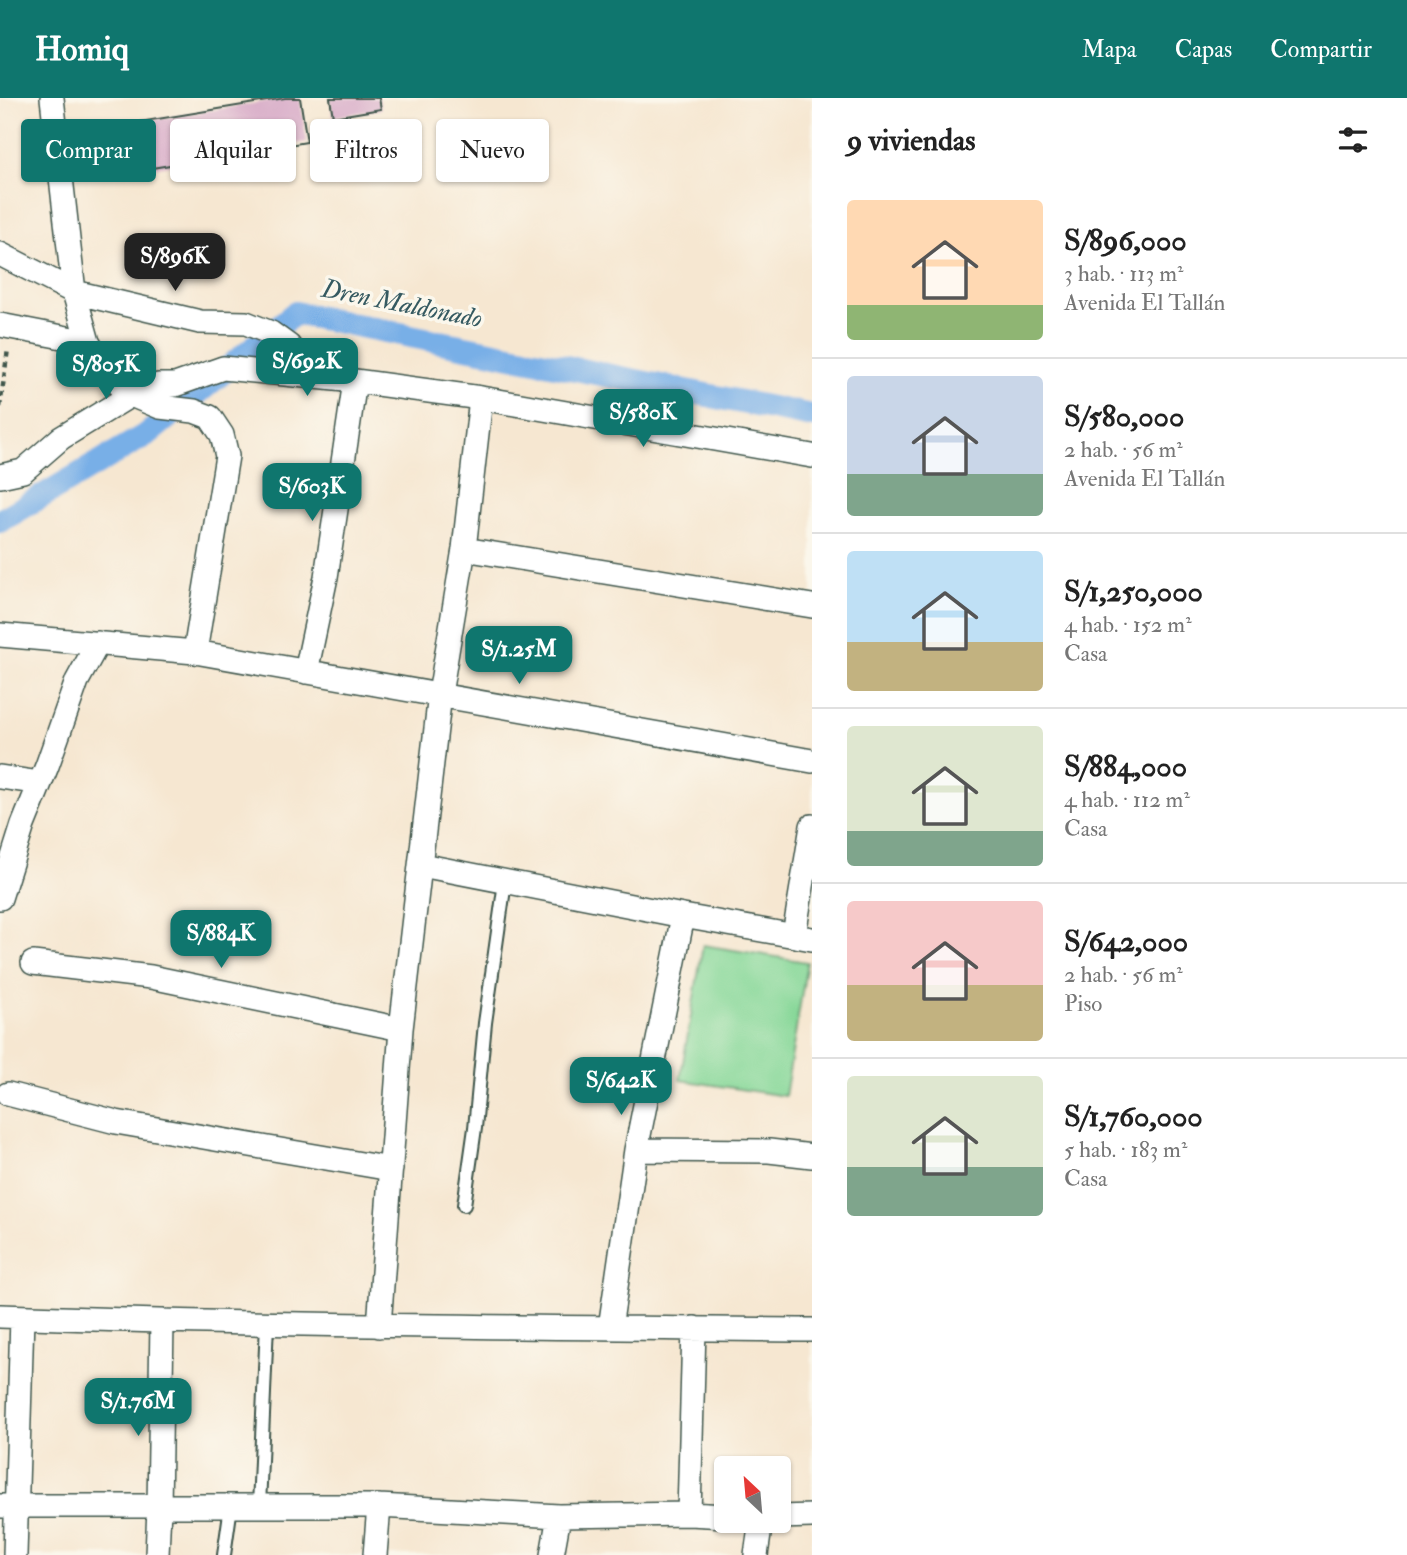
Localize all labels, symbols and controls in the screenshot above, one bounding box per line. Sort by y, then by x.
text: Homiq [35,29,129,70]
text: Mapa [1082,34,1137,65]
text: Capas [1175,34,1232,65]
text: Compartir [1270,34,1372,65]
chip: Comprar [21,119,156,182]
chip: Alquilar [170,119,296,182]
chip: Filtros [310,119,422,182]
chip: Nuevo [436,119,549,182]
icon: filters [1334,121,1372,159]
text: 9 viviendas [847,122,976,159]
text: S/896,000 [1064,222,1187,259]
icon: home [903,228,987,312]
pin: S/896K [118,234,232,293]
text: S/896K [140,241,210,270]
text: 3 hab. · 113 m² [1064,259,1184,288]
water label: Dren Maldonado [318,273,485,335]
text: Avenida El Tallán [1064,288,1225,317]
pin: S/692K [250,338,364,398]
pin: S/805K [49,342,163,401]
text: S/692K [272,346,342,375]
text: S/805K [72,349,140,378]
pin: S/580K [586,390,700,449]
text: S/580K [609,397,677,426]
text: S/580,000 [1064,398,1184,435]
icon: home [903,404,987,488]
text: 2 hab. · 56 m² [1064,435,1183,464]
pin: S/603K [255,464,369,523]
text: Avenida El Tallán [1064,464,1225,493]
text: S/603K [278,471,346,500]
text: S/1,250,000 [1064,573,1203,610]
icon: home [903,579,987,663]
text: 4 hab. · 152 m² [1064,610,1192,639]
pin: S/1.25M [454,626,584,686]
text: S/1.25M [481,634,557,663]
text: Casa [1064,639,1108,668]
text: S/884,000 [1064,748,1187,785]
icon: home [903,754,987,838]
text: 4 hab. · 112 m² [1064,785,1190,814]
text: Casa [1064,814,1108,843]
pin: S/884K [164,910,278,970]
text: S/884K [186,918,256,947]
text: S/642,000 [1064,923,1188,960]
icon: home [903,929,987,1013]
text: 2 hab. · 56 m² [1064,960,1183,989]
text: Piso [1064,989,1102,1018]
pin: S/642K [564,1058,678,1117]
text: S/642K [586,1065,656,1094]
text: S/1,760,000 [1064,1098,1203,1135]
icon: home [903,1104,987,1188]
text: 5 hab. · 183 m² [1064,1135,1187,1164]
text: Casa [1064,1164,1108,1193]
pin: S/1.76M [73,1378,203,1438]
text: S/1.76M [101,1386,175,1415]
north arrow [714,1456,791,1533]
map controls [714,1456,791,1533]

